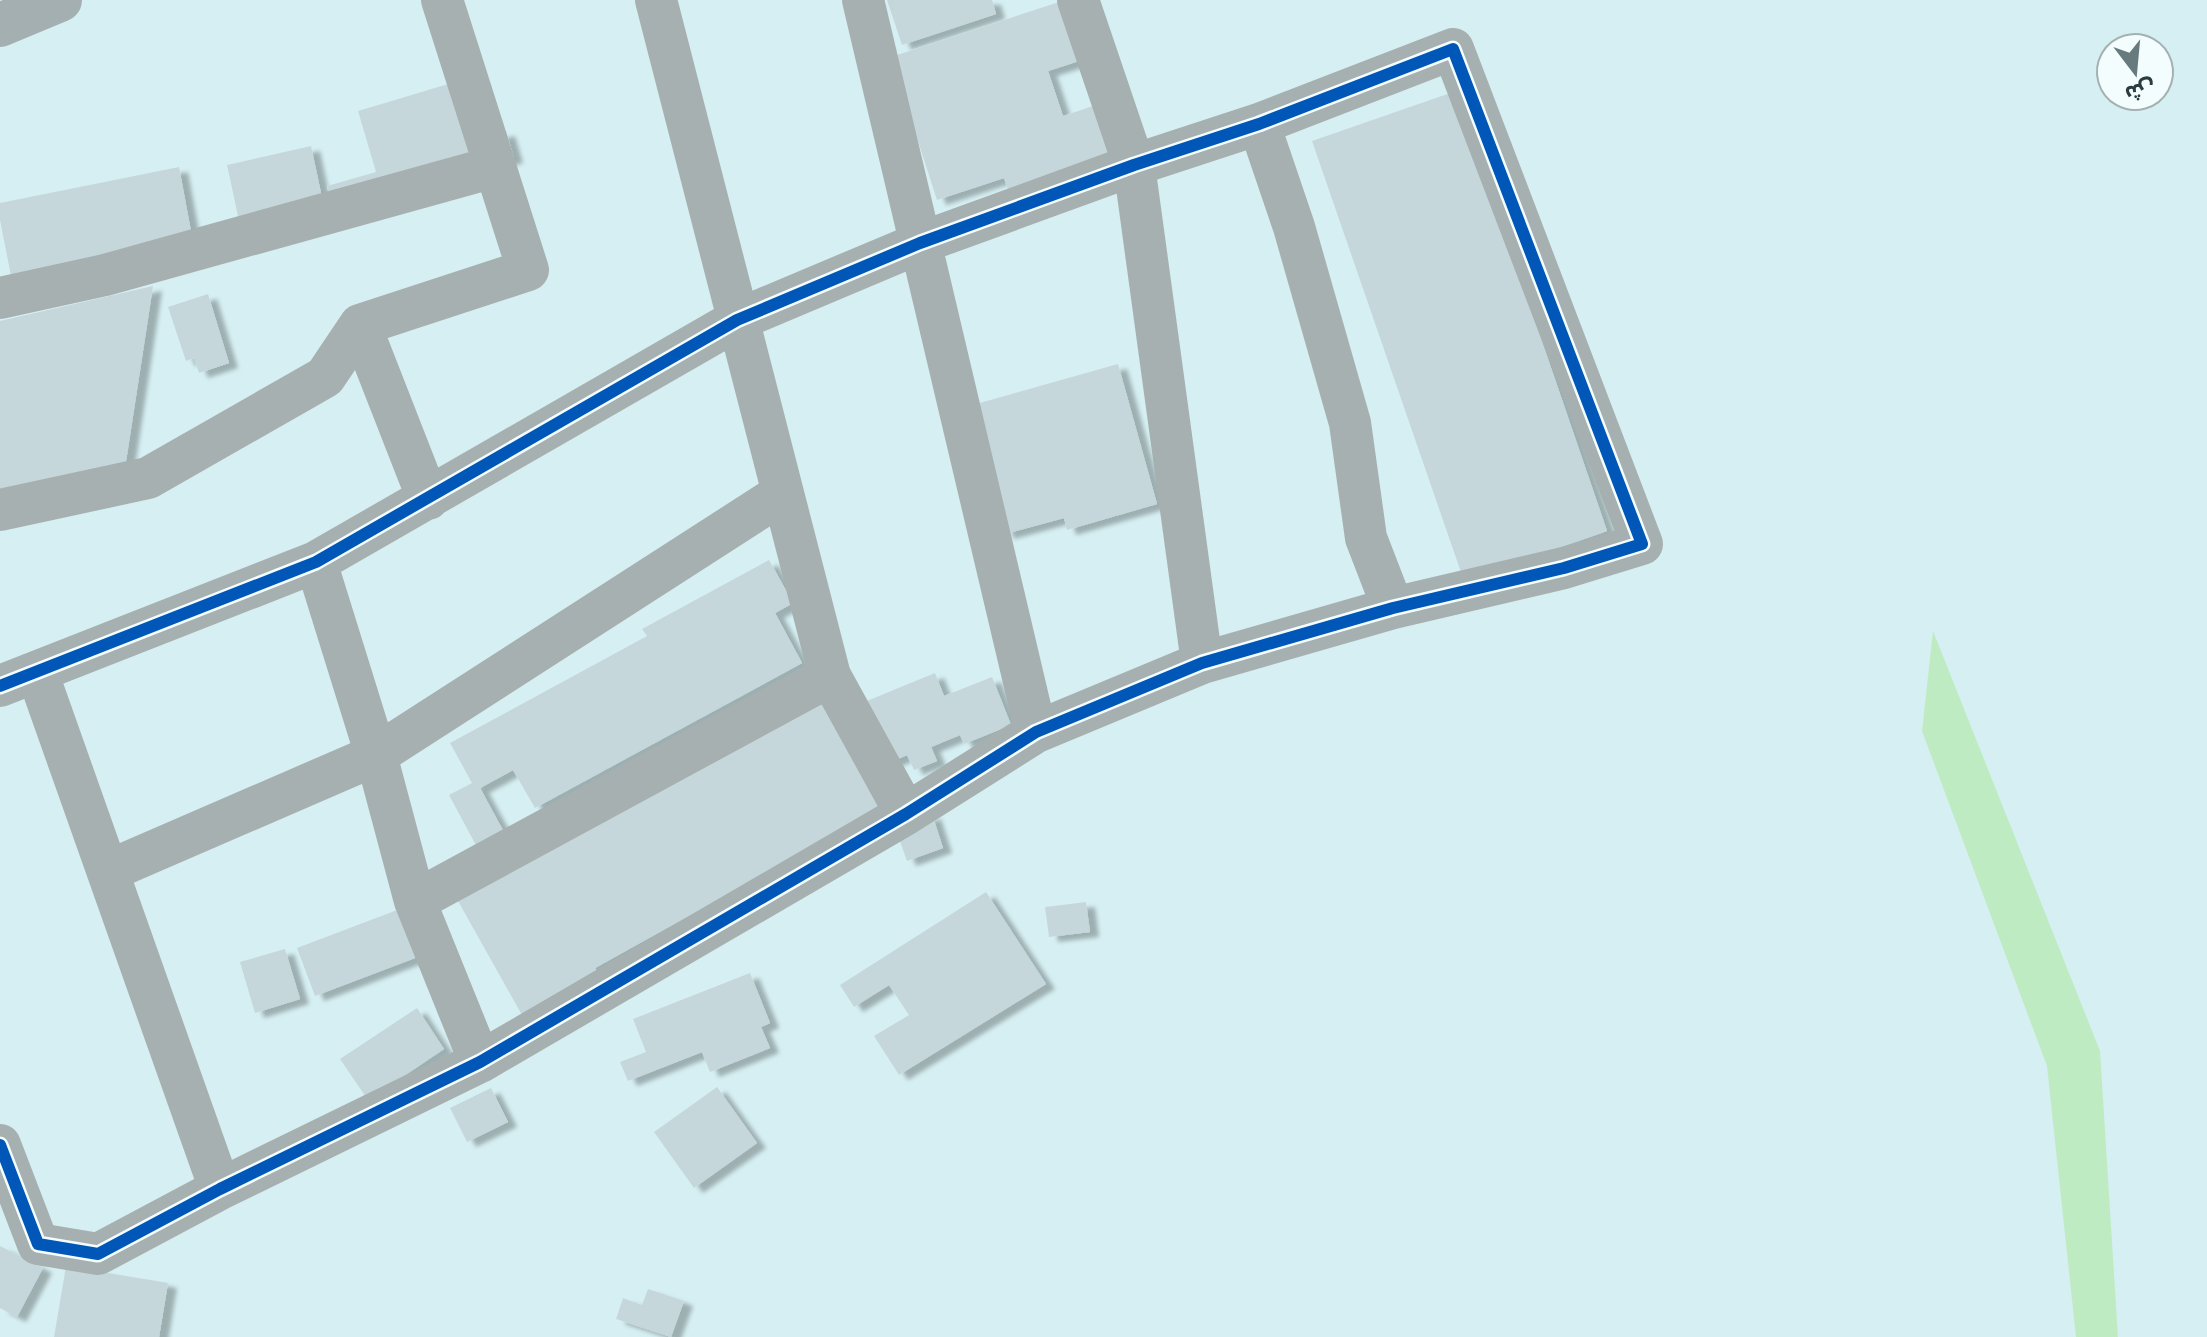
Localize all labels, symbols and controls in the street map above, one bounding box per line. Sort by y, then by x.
north arrow [2095,32,2175,112]
text: ش [2122,75,2158,107]

